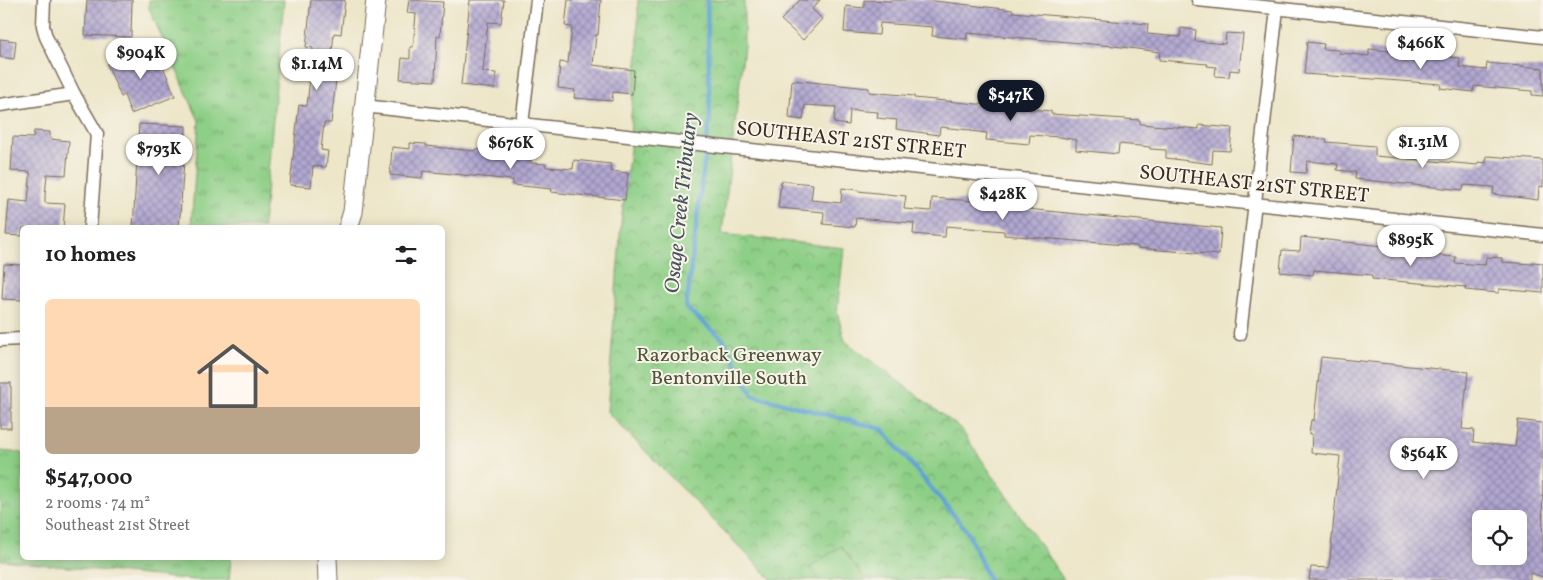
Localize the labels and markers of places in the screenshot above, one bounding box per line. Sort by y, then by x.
pin: $466K [1386,28,1456,70]
pin: $904K [106,38,176,80]
pin: $1.14M [276,48,358,91]
pin: $547K [976,80,1046,122]
pin: $1.31M [1382,126,1464,169]
pin: $676K [476,128,546,170]
pin: $793K [124,134,194,176]
pin: $428K [968,178,1038,221]
pin: $895K [1376,224,1446,267]
pin: $564K [1389,438,1459,480]

